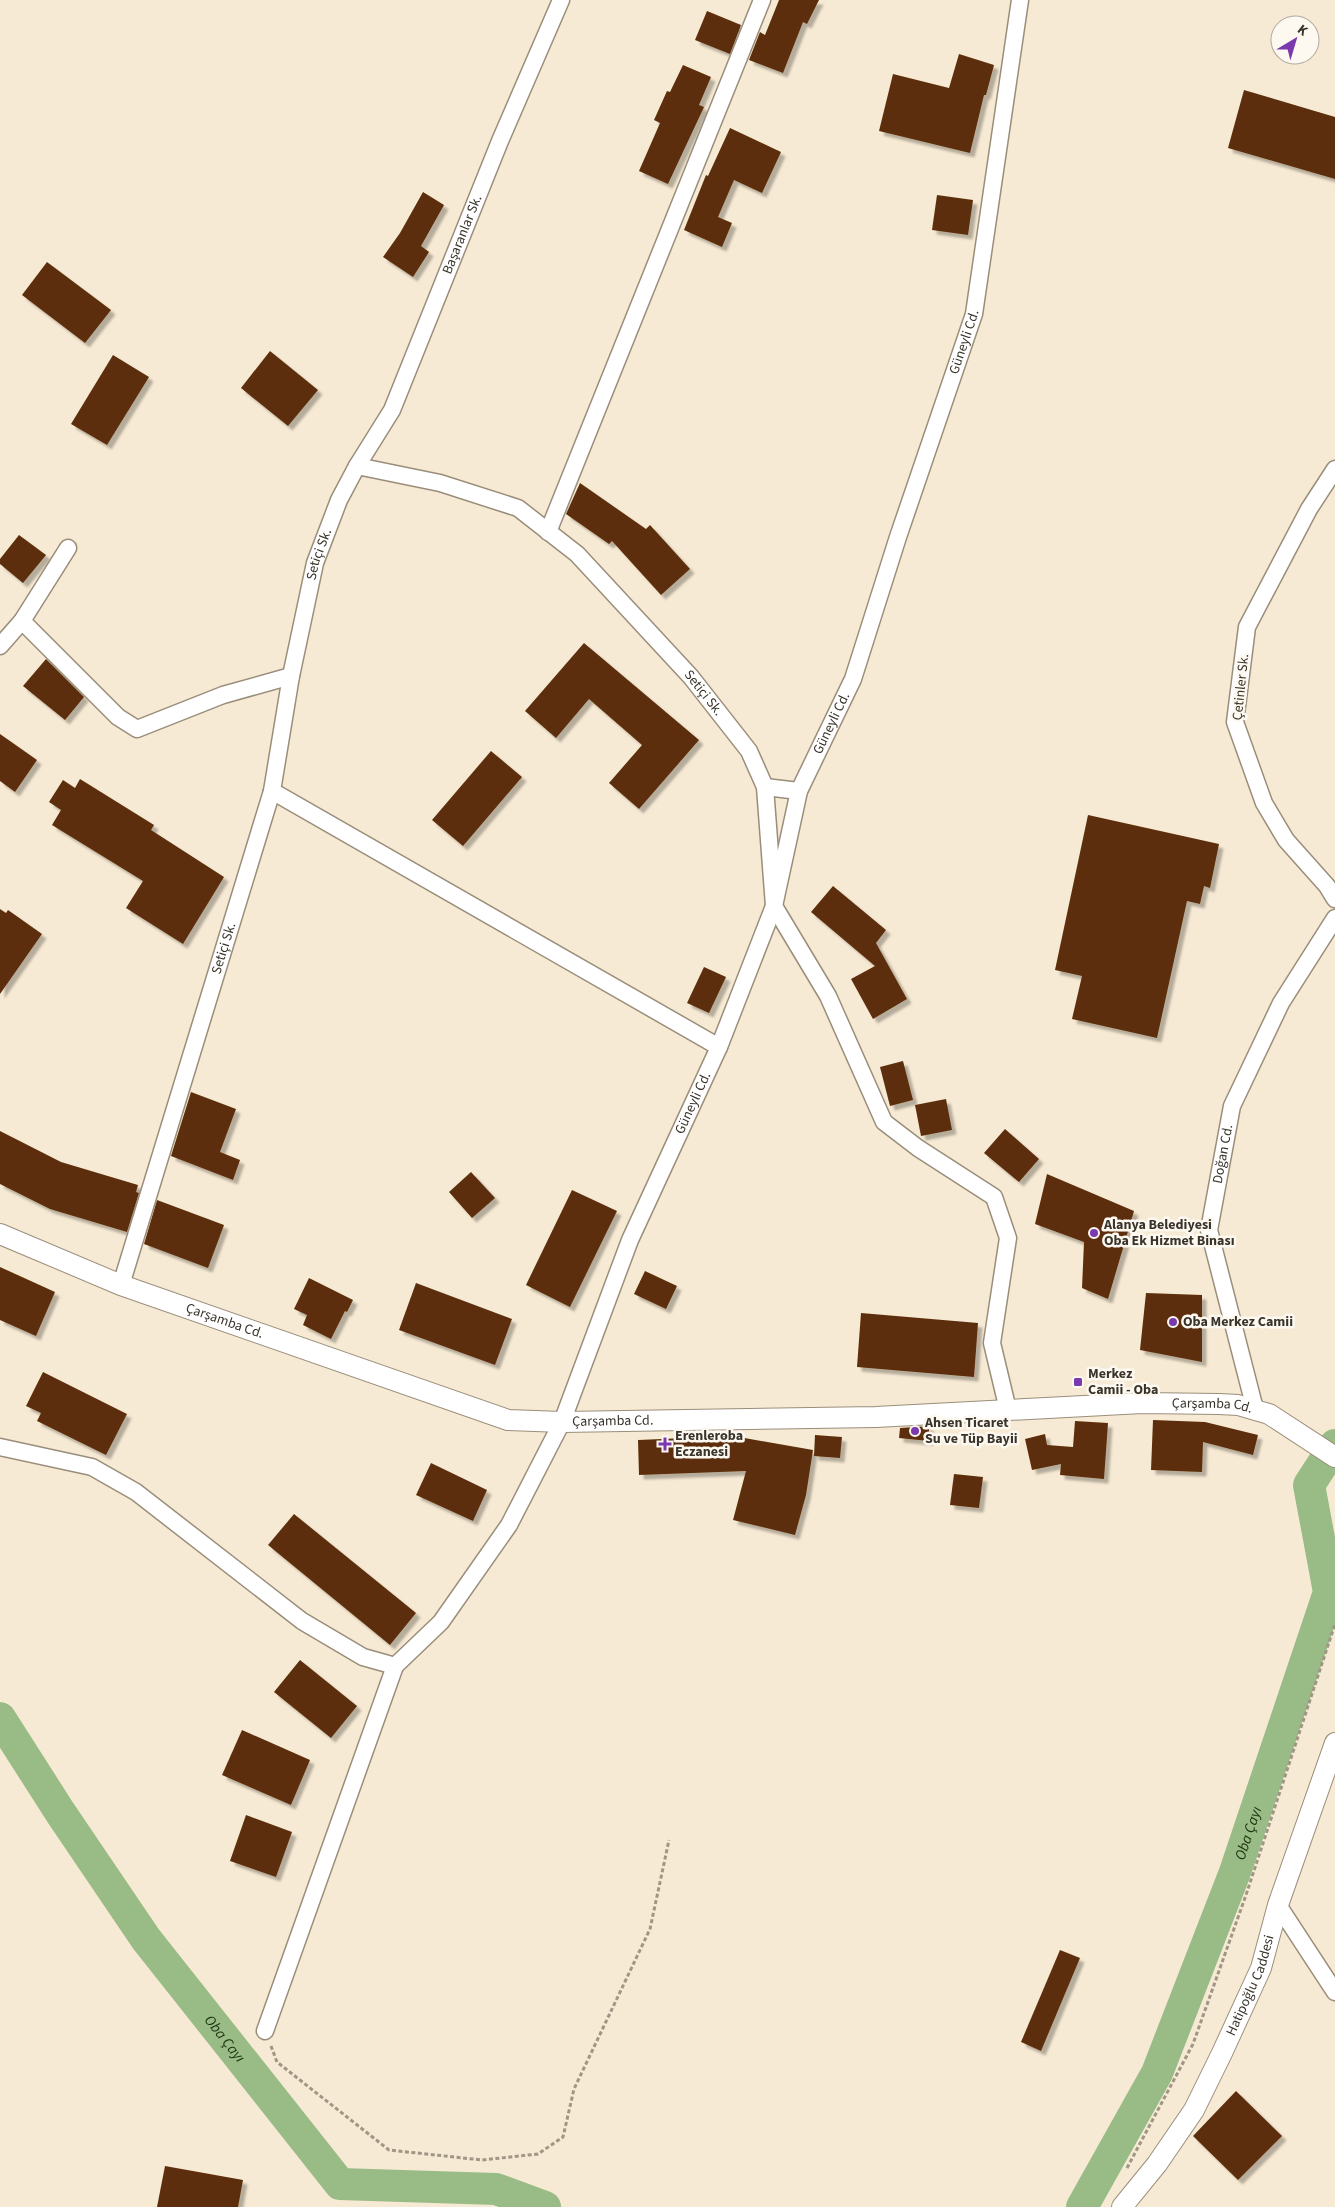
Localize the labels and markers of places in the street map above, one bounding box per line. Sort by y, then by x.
place label: Alanya Belediyesi Oba Ek Hizmet Binası [1103,1215,1235,1251]
marker: Alanya Belediyesi Oba Ek Hizmet Binası [1088,1227,1100,1239]
place label: Oba Merkez Camii [1183,1312,1293,1332]
marker: Oba Merkez Camii [1167,1316,1179,1328]
place label: Merkez Camii - Oba [1088,1364,1158,1400]
marker: Merkez Camii - Oba [1072,1376,1084,1388]
place label: Ahsen Ticaret Su ve Tüp Bayii [924,1413,1018,1449]
marker: Ahsen Ticaret Su ve Tüp Bayii [909,1425,921,1437]
place label: Erenleroba Eczanesi [675,1426,743,1462]
marker: Erenleroba Eczanesi [659,1438,671,1450]

